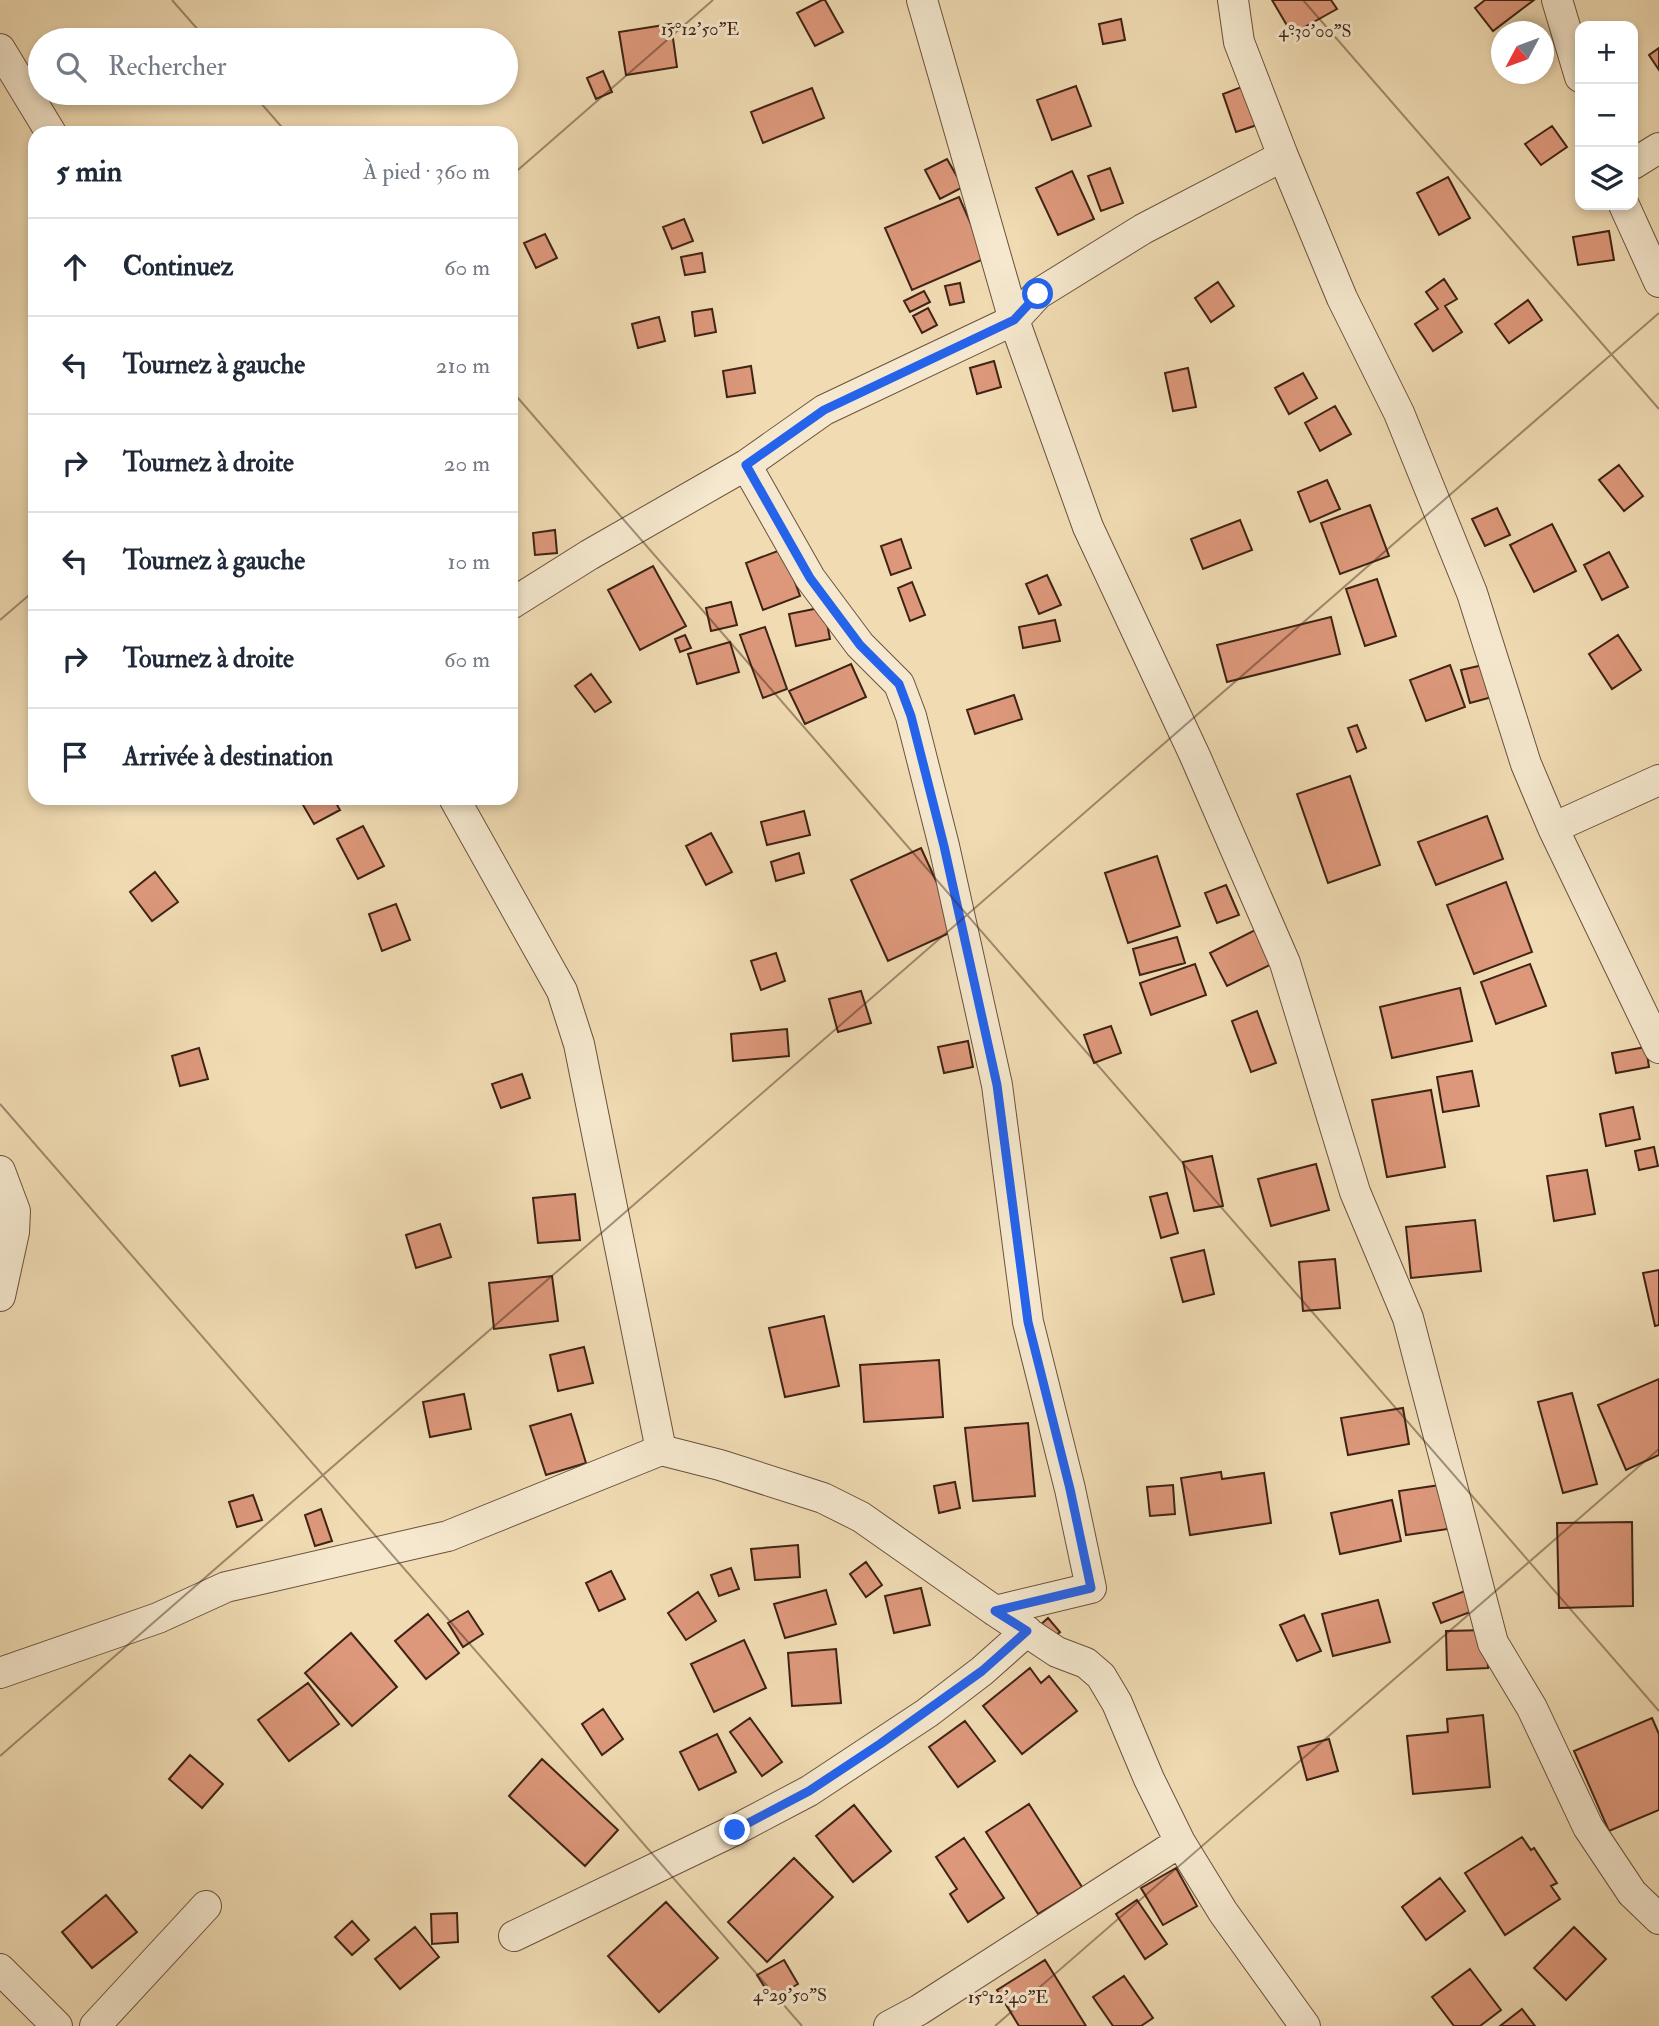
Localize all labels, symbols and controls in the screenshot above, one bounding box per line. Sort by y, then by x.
text: 15°12'50"E [661,18,739,41]
text: 4°30'00"S [1278,20,1352,43]
north arrow [1491,21,1554,84]
map controls [1575,21,1638,210]
button: + [1575,21,1638,84]
search box [28,28,518,105]
icon: search [52,48,90,86]
text: Rechercher [108,51,227,83]
button: − [1575,84,1638,147]
button: layers [1575,147,1638,210]
text: 5 min [56,153,122,190]
text: À pied · 360 m [363,157,490,186]
icon: ahead [56,248,94,286]
text: Continuez [123,251,233,283]
text: 60 m [444,253,490,282]
route start [1022,278,1053,309]
icon: left [56,346,94,384]
text: Tournez à gauche [123,349,305,381]
text: 210 m [436,351,490,380]
icon: right [56,444,94,482]
text: Tournez à droite [123,447,294,479]
text: 20 m [444,449,490,478]
icon: left [56,542,94,580]
text: Tournez à gauche [123,545,305,577]
text: 10 m [447,547,490,576]
icon: right [56,640,94,678]
text: Tournez à droite [123,643,294,675]
text: 60 m [444,645,490,674]
icon: arrive [56,738,94,776]
text: Arrivée à destination [123,741,333,773]
route end [719,1814,750,1845]
text: 4°29'50"S [753,1984,827,2007]
text: 15°12'40"E [968,1986,1048,2009]

